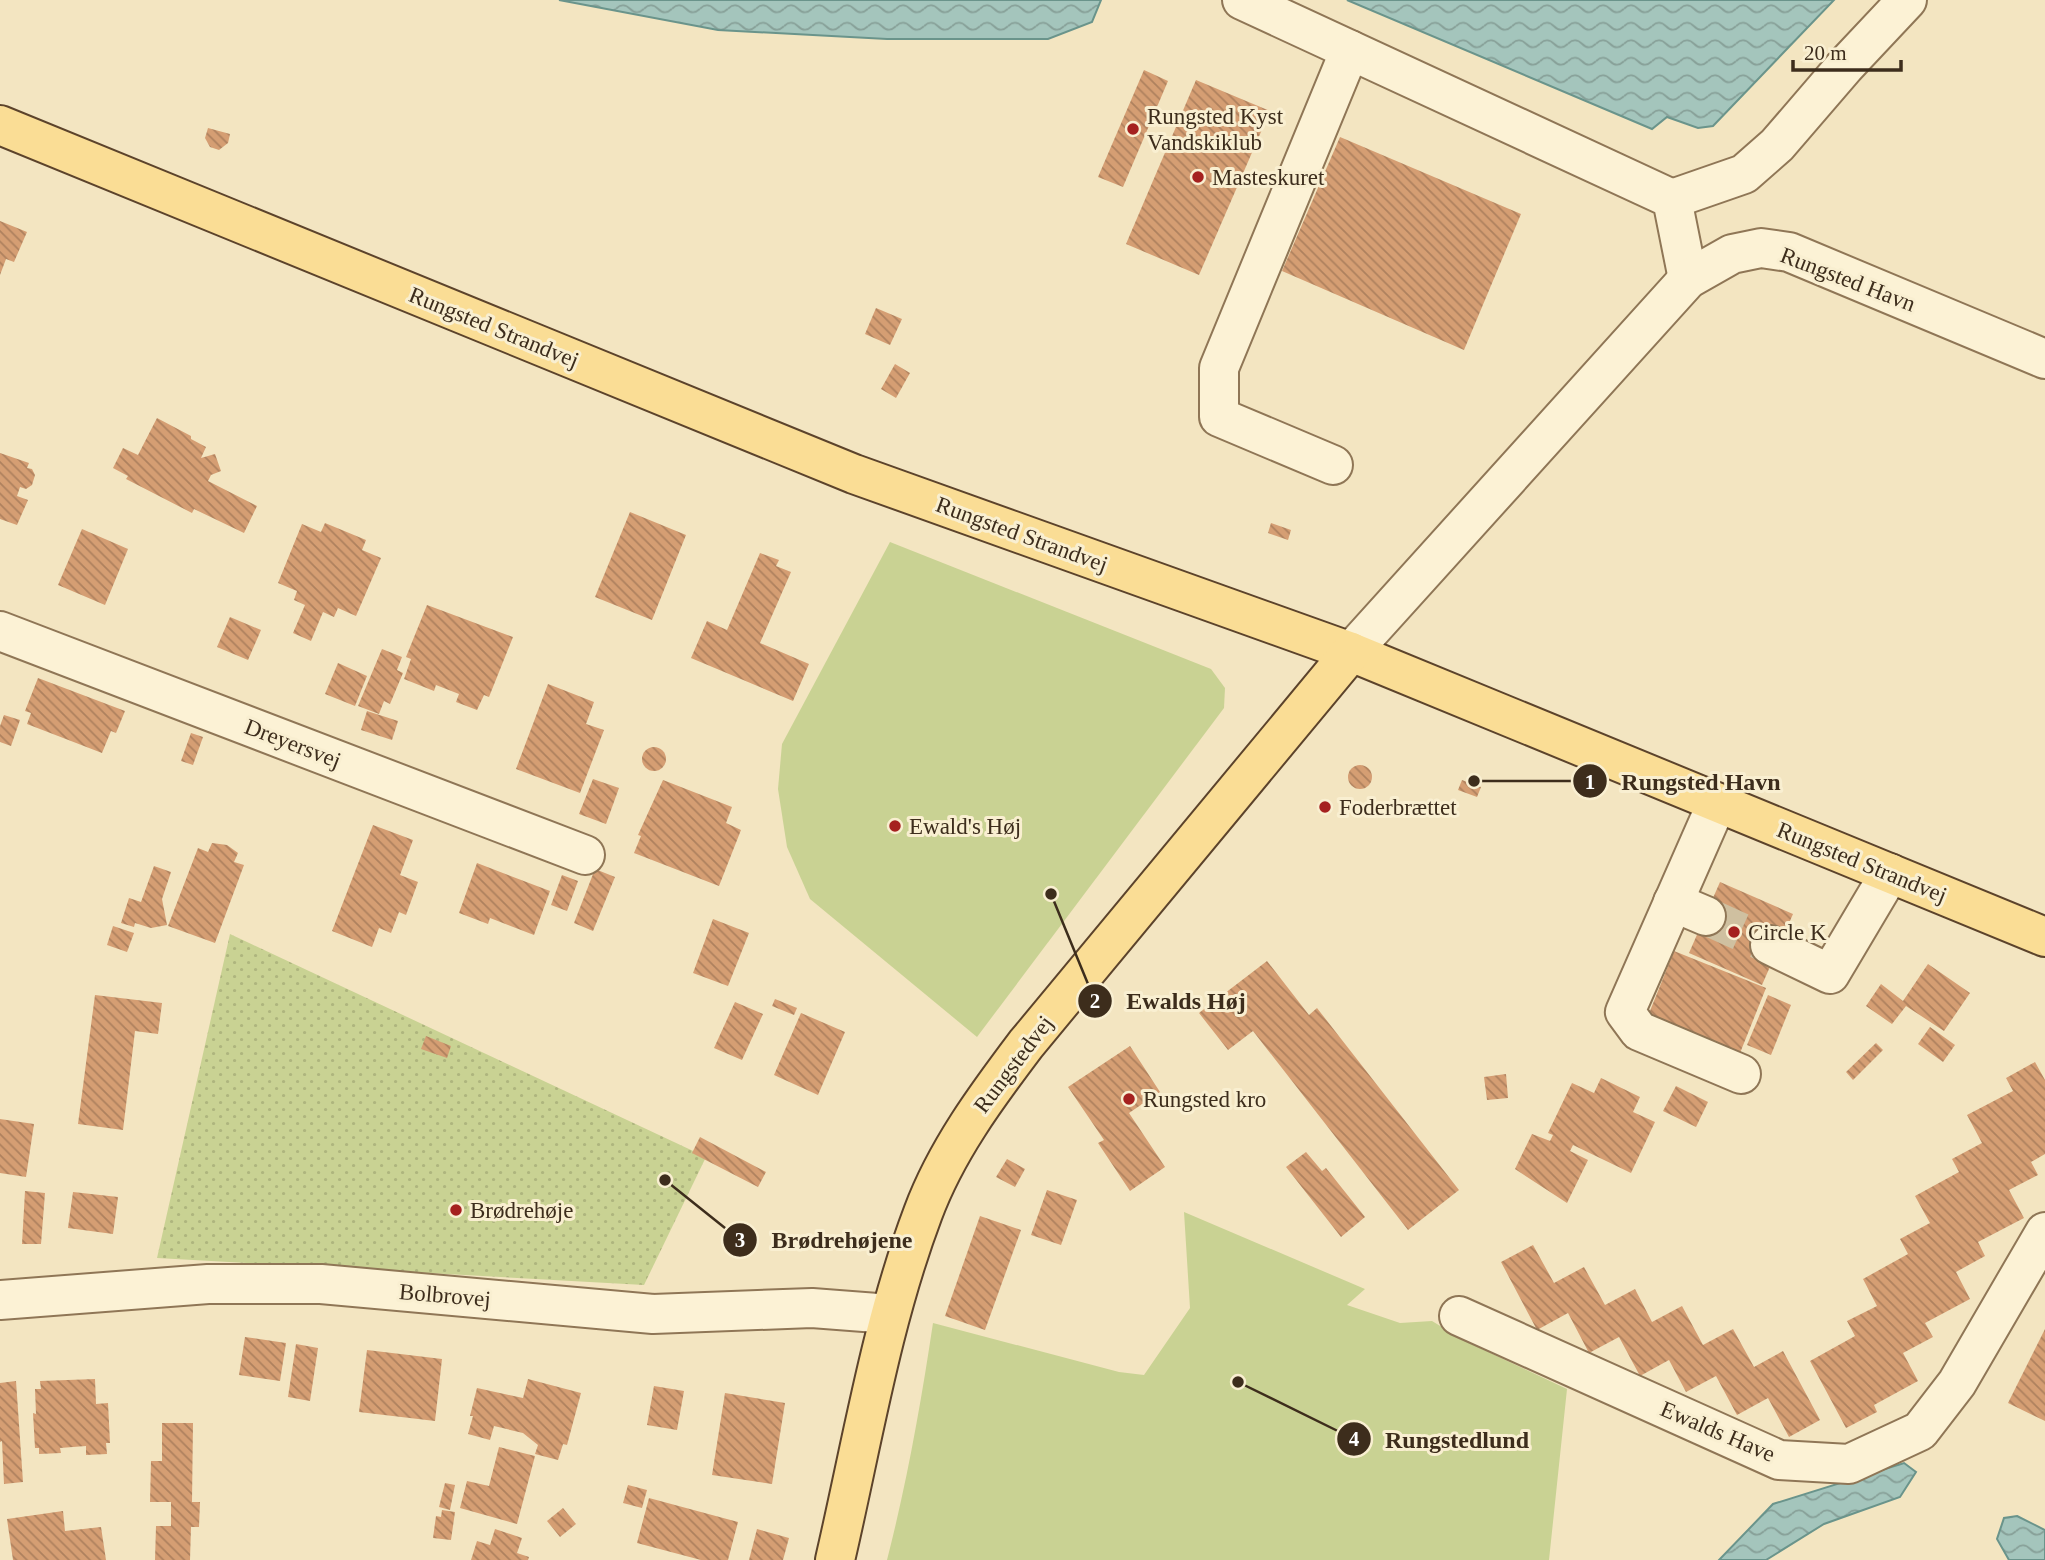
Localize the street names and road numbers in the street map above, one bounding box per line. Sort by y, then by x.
street label: Rungsted Havn [1777,242,1919,317]
street label: Rungsted Strandvej [405,282,582,373]
street label: Rungsted Strandvej [933,492,1111,577]
street label: Dreyersvej [241,714,344,773]
street label: Rungsted Strandvej [1773,817,1950,908]
street label: Rungstedvej [969,1011,1058,1118]
street label: Bolbrovej [398,1279,492,1312]
street label: Ewalds Have [1657,1396,1779,1467]

